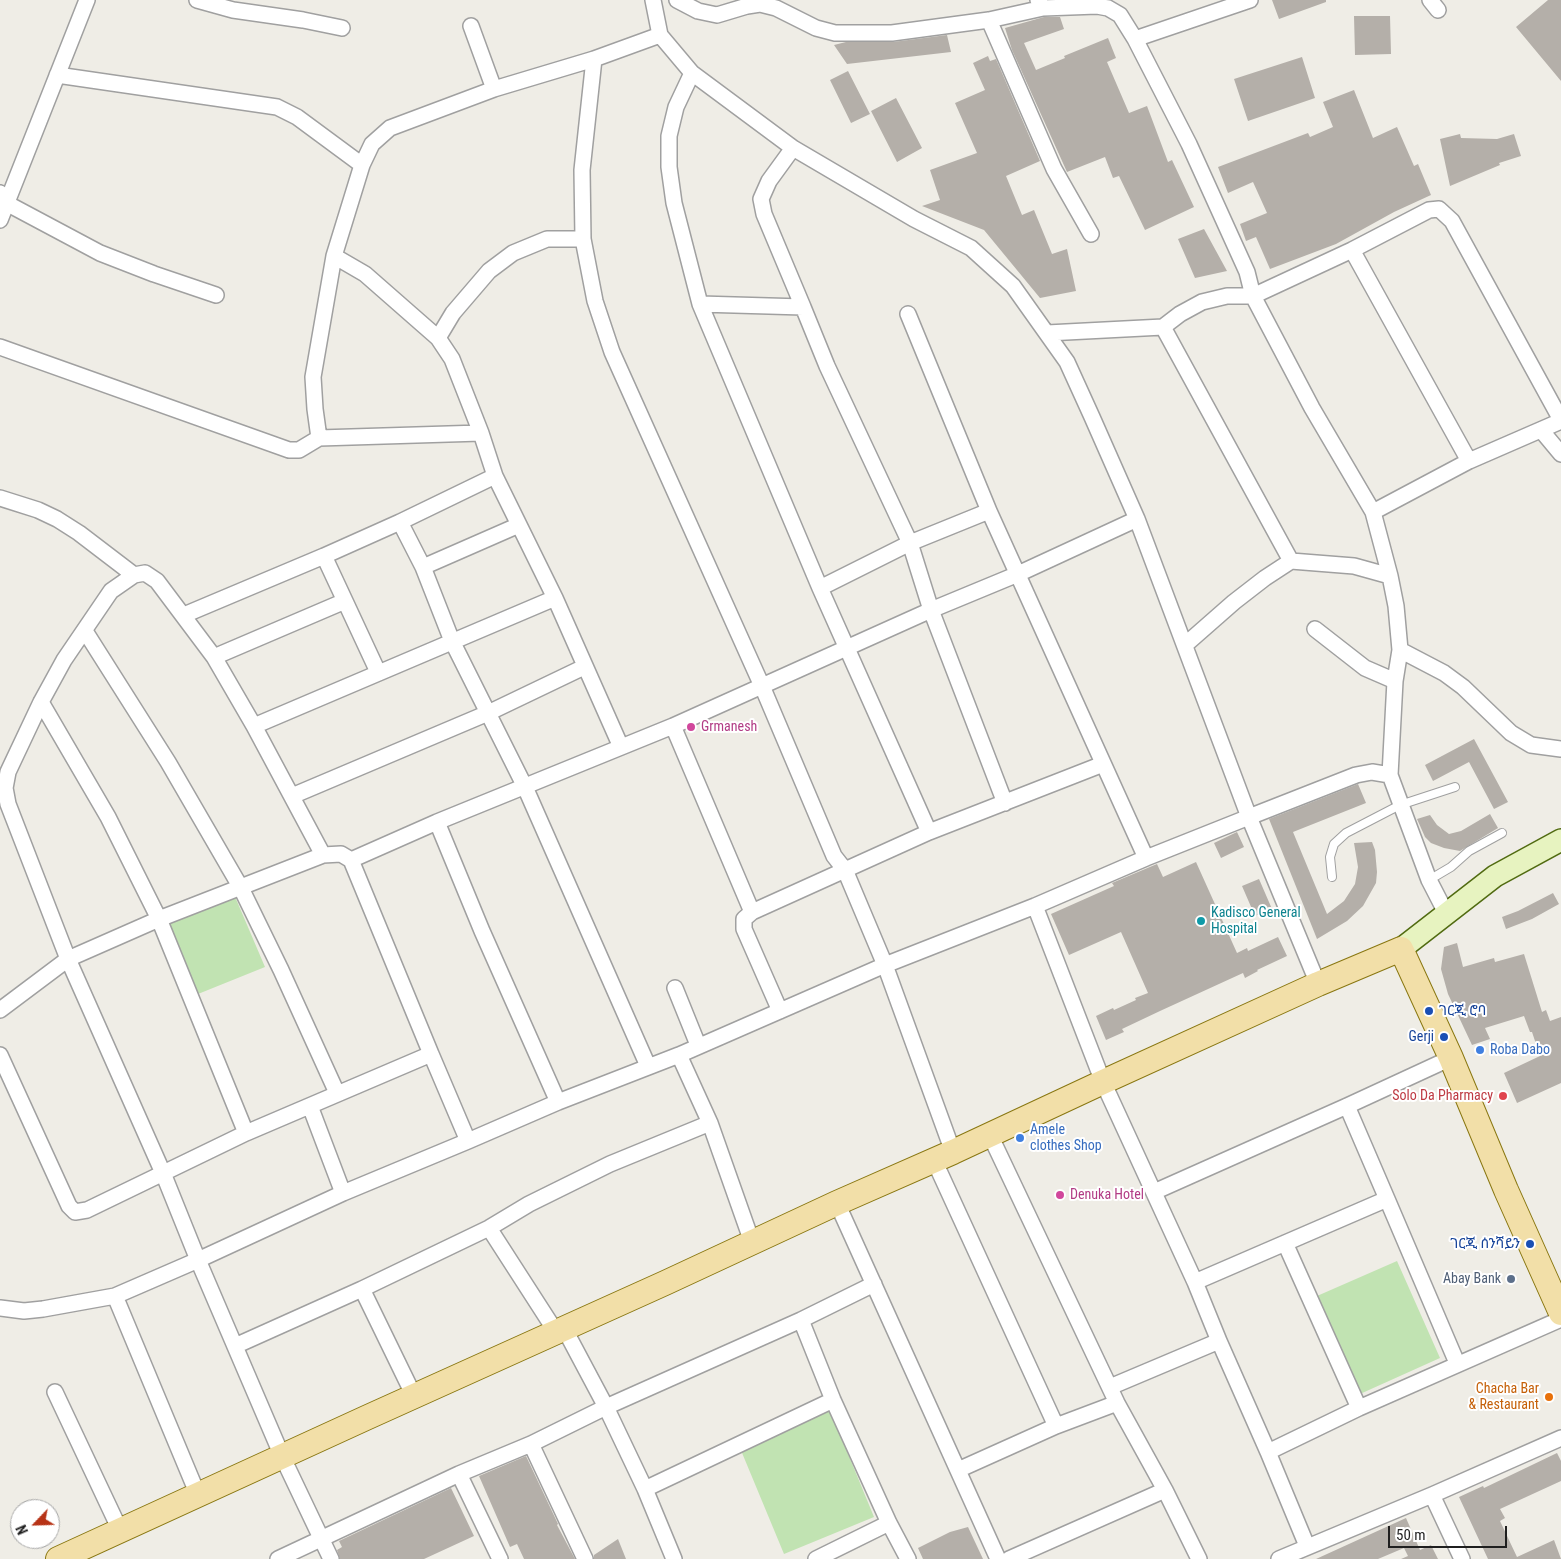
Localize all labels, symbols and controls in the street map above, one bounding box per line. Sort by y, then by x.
place label: Grmanesh [701,719,757,735]
marker: Grmanesh [685,721,697,733]
place label: Kadisco General Hospital [1211,905,1301,938]
marker: Kadisco General Hospital [1195,915,1207,927]
place label: ገርጂ ሮባ [1439,1003,1486,1019]
marker: ገርጂ ሮባ [1423,1005,1435,1017]
place label: Gerji [1409,1029,1434,1045]
marker: Gerji [1438,1031,1450,1043]
place label: Roba Dabo [1490,1042,1550,1058]
marker: Roba Dabo [1474,1044,1486,1056]
place label: Solo Da Pharmacy [1392,1088,1493,1104]
marker: Solo Da Pharmacy [1497,1090,1509,1102]
place label: Amele clothes Shop [1030,1122,1102,1154]
marker: Amele clothes Shop [1014,1132,1026,1144]
place label: Denuka Hotel [1070,1187,1144,1203]
marker: Denuka Hotel [1054,1189,1066,1201]
place label: ገርጂ ሰንሻይን [1450,1236,1520,1252]
marker: ገርጂ ሰንሻይን [1524,1238,1536,1250]
place label: Abay Bank [1443,1271,1501,1287]
marker: Abay Bank [1505,1273,1517,1285]
place label: Chacha Bar & Restaurant [1469,1381,1539,1414]
marker: Chacha Bar & Restaurant [1543,1391,1555,1403]
north arrow [10,1499,60,1549]
scale bar [1391,1516,1510,1548]
text: N [13,1523,31,1537]
text: 50 m [1396,1526,1426,1544]

